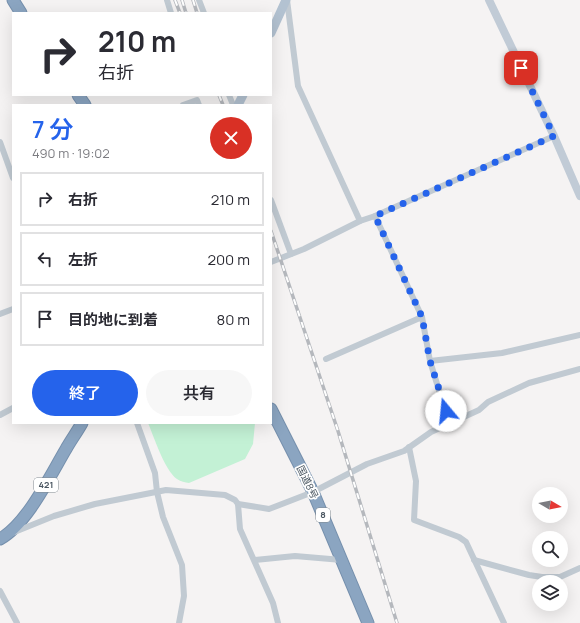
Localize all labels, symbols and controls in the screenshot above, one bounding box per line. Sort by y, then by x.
text: 210 m [98,22,176,60]
icon: right [32,28,84,80]
pin [504,51,538,85]
icon: arrive [510,57,532,79]
text: 右折 [98,60,134,84]
text: 7 分 [32,112,73,145]
button: close [210,117,252,159]
text: 490 m · 19:02 [32,144,110,162]
icon: right [34,188,56,210]
text: 右折 [68,189,98,210]
text: 210 m [211,189,250,210]
icon: left [34,248,56,270]
text: 左折 [68,249,98,270]
text: 200 m [207,249,250,270]
icon: arrive [34,308,56,330]
text: 目的地に到着 [68,309,158,330]
text: 80 m [216,309,250,330]
button: 終了 [32,370,138,416]
button: 共有 [146,370,252,416]
position arrow [425,390,467,432]
street label: 国道8号 [294,463,322,501]
road number: 421 [34,478,58,492]
north arrow [532,487,568,523]
map controls [532,487,568,611]
road number: 8 [316,508,330,522]
button: search [532,531,568,567]
button: layers [532,575,568,611]

